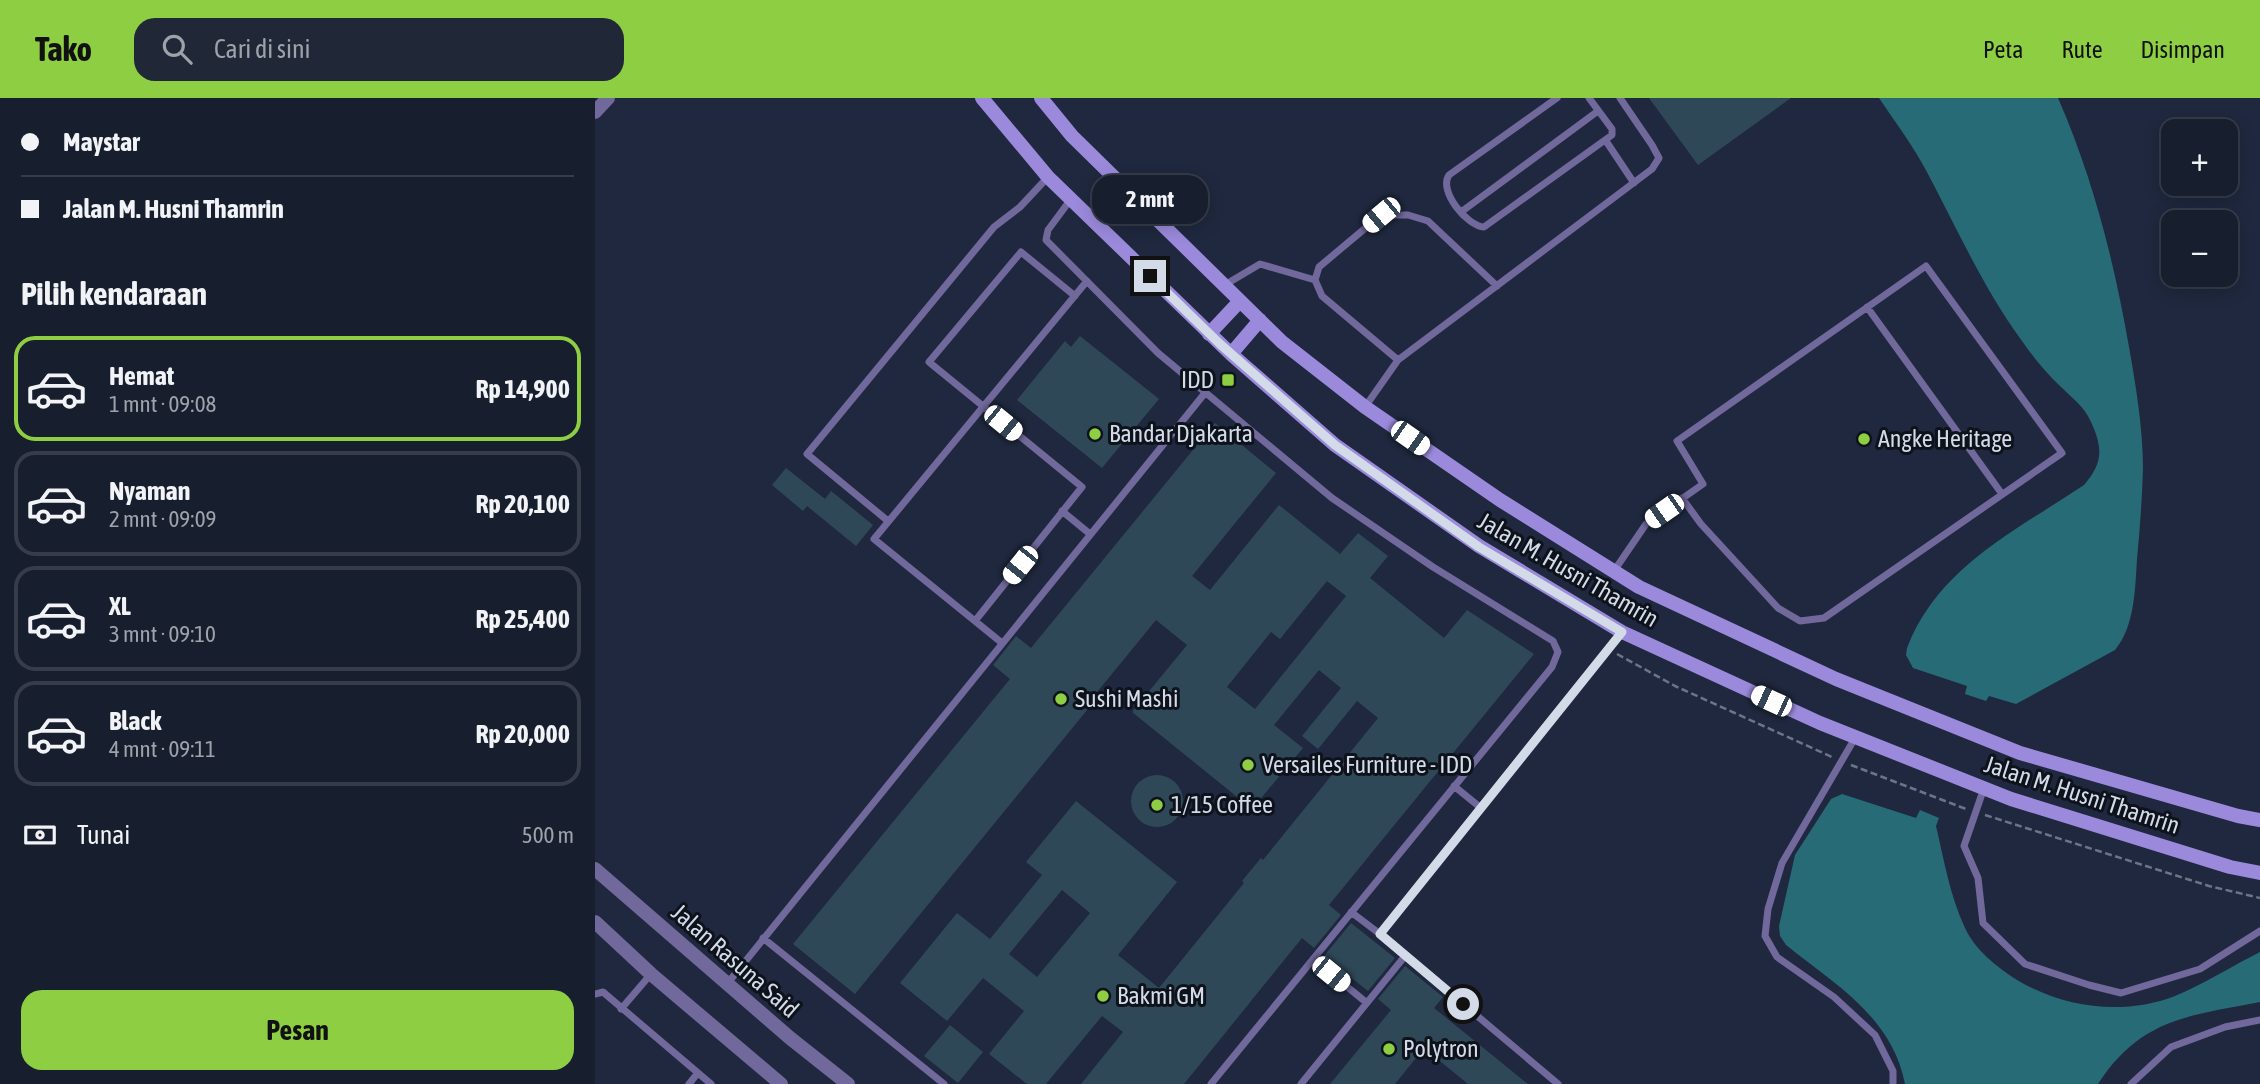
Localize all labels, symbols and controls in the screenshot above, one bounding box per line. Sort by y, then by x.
search box [134,18,624,81]
text: Tako [35,30,92,68]
icon: search [158,30,196,68]
text: Cari di sini [214,34,311,64]
text: Peta [1983,36,2023,63]
text: Rute [2061,36,2103,63]
text: Disimpan [2141,36,2225,63]
map controls [2161,119,2238,287]
button: + [2161,119,2238,196]
text: Maystar [63,127,140,157]
callout: 2 mnt [1092,174,1208,223]
text: 2 mnt [1126,186,1174,212]
car [1359,193,1404,237]
text: Jalan M. Husni Thamrin [63,194,284,224]
button: − [2161,210,2238,287]
route end [1134,260,1166,292]
text: Pilih kendaraan [21,275,207,312]
icon: car [25,357,88,420]
text: Hemat [109,361,174,391]
place label: IDD [1181,366,1214,393]
marker: IDD [1220,372,1236,388]
text: Rp 14,900 [475,374,570,404]
text: 1 mnt · 09:08 [109,391,216,417]
car [981,402,1026,444]
car [1387,417,1434,459]
place label: Bandar Djakarta [1109,420,1253,447]
place label: Angke Heritage [1878,425,2012,452]
marker: Bandar Djakarta [1087,426,1103,442]
marker: Angke Heritage [1856,431,1872,447]
icon: car [25,472,88,535]
text: Nyaman [109,476,190,506]
text: Rp 20,100 [475,489,570,519]
car [1641,490,1688,532]
text: 2 mnt · 09:09 [109,506,216,532]
street label: Jalan M. Husni Thamrin [1473,507,1663,632]
car [999,542,1042,588]
icon: car [25,587,88,650]
text: XL [109,591,131,621]
text: Rp 25,400 [475,604,570,634]
text: 3 mnt · 09:10 [109,621,216,647]
car [1748,683,1795,719]
place label: Sushi Mashi [1075,685,1178,712]
marker: Sushi Mashi [1053,691,1069,707]
icon: car [25,702,88,765]
text: Black [109,706,161,736]
text: Rp 20,000 [475,719,570,749]
text: 4 mnt · 09:11 [109,736,216,762]
street label: Jalan M. Husni Thamrin [1981,750,2183,839]
place label: Versailes Furniture - IDD [1262,751,1472,778]
marker: Versailes Furniture - IDD [1240,757,1256,773]
place label: 1/15 Coffee [1171,791,1273,818]
marker: 1/15 Coffee [1149,797,1165,813]
icon: cash [21,816,59,854]
text: Tunai [77,820,130,850]
text: 500 m [522,822,574,848]
street label: Jalan Rasuna Said [667,898,804,1023]
car [1309,953,1354,995]
place label: Bakmi GM [1117,982,1205,1009]
marker: Bakmi GM [1095,988,1111,1004]
route start [1447,988,1479,1020]
button: Pesan [21,990,574,1070]
place label: Polytron [1403,1035,1479,1062]
marker: Polytron [1381,1041,1397,1057]

